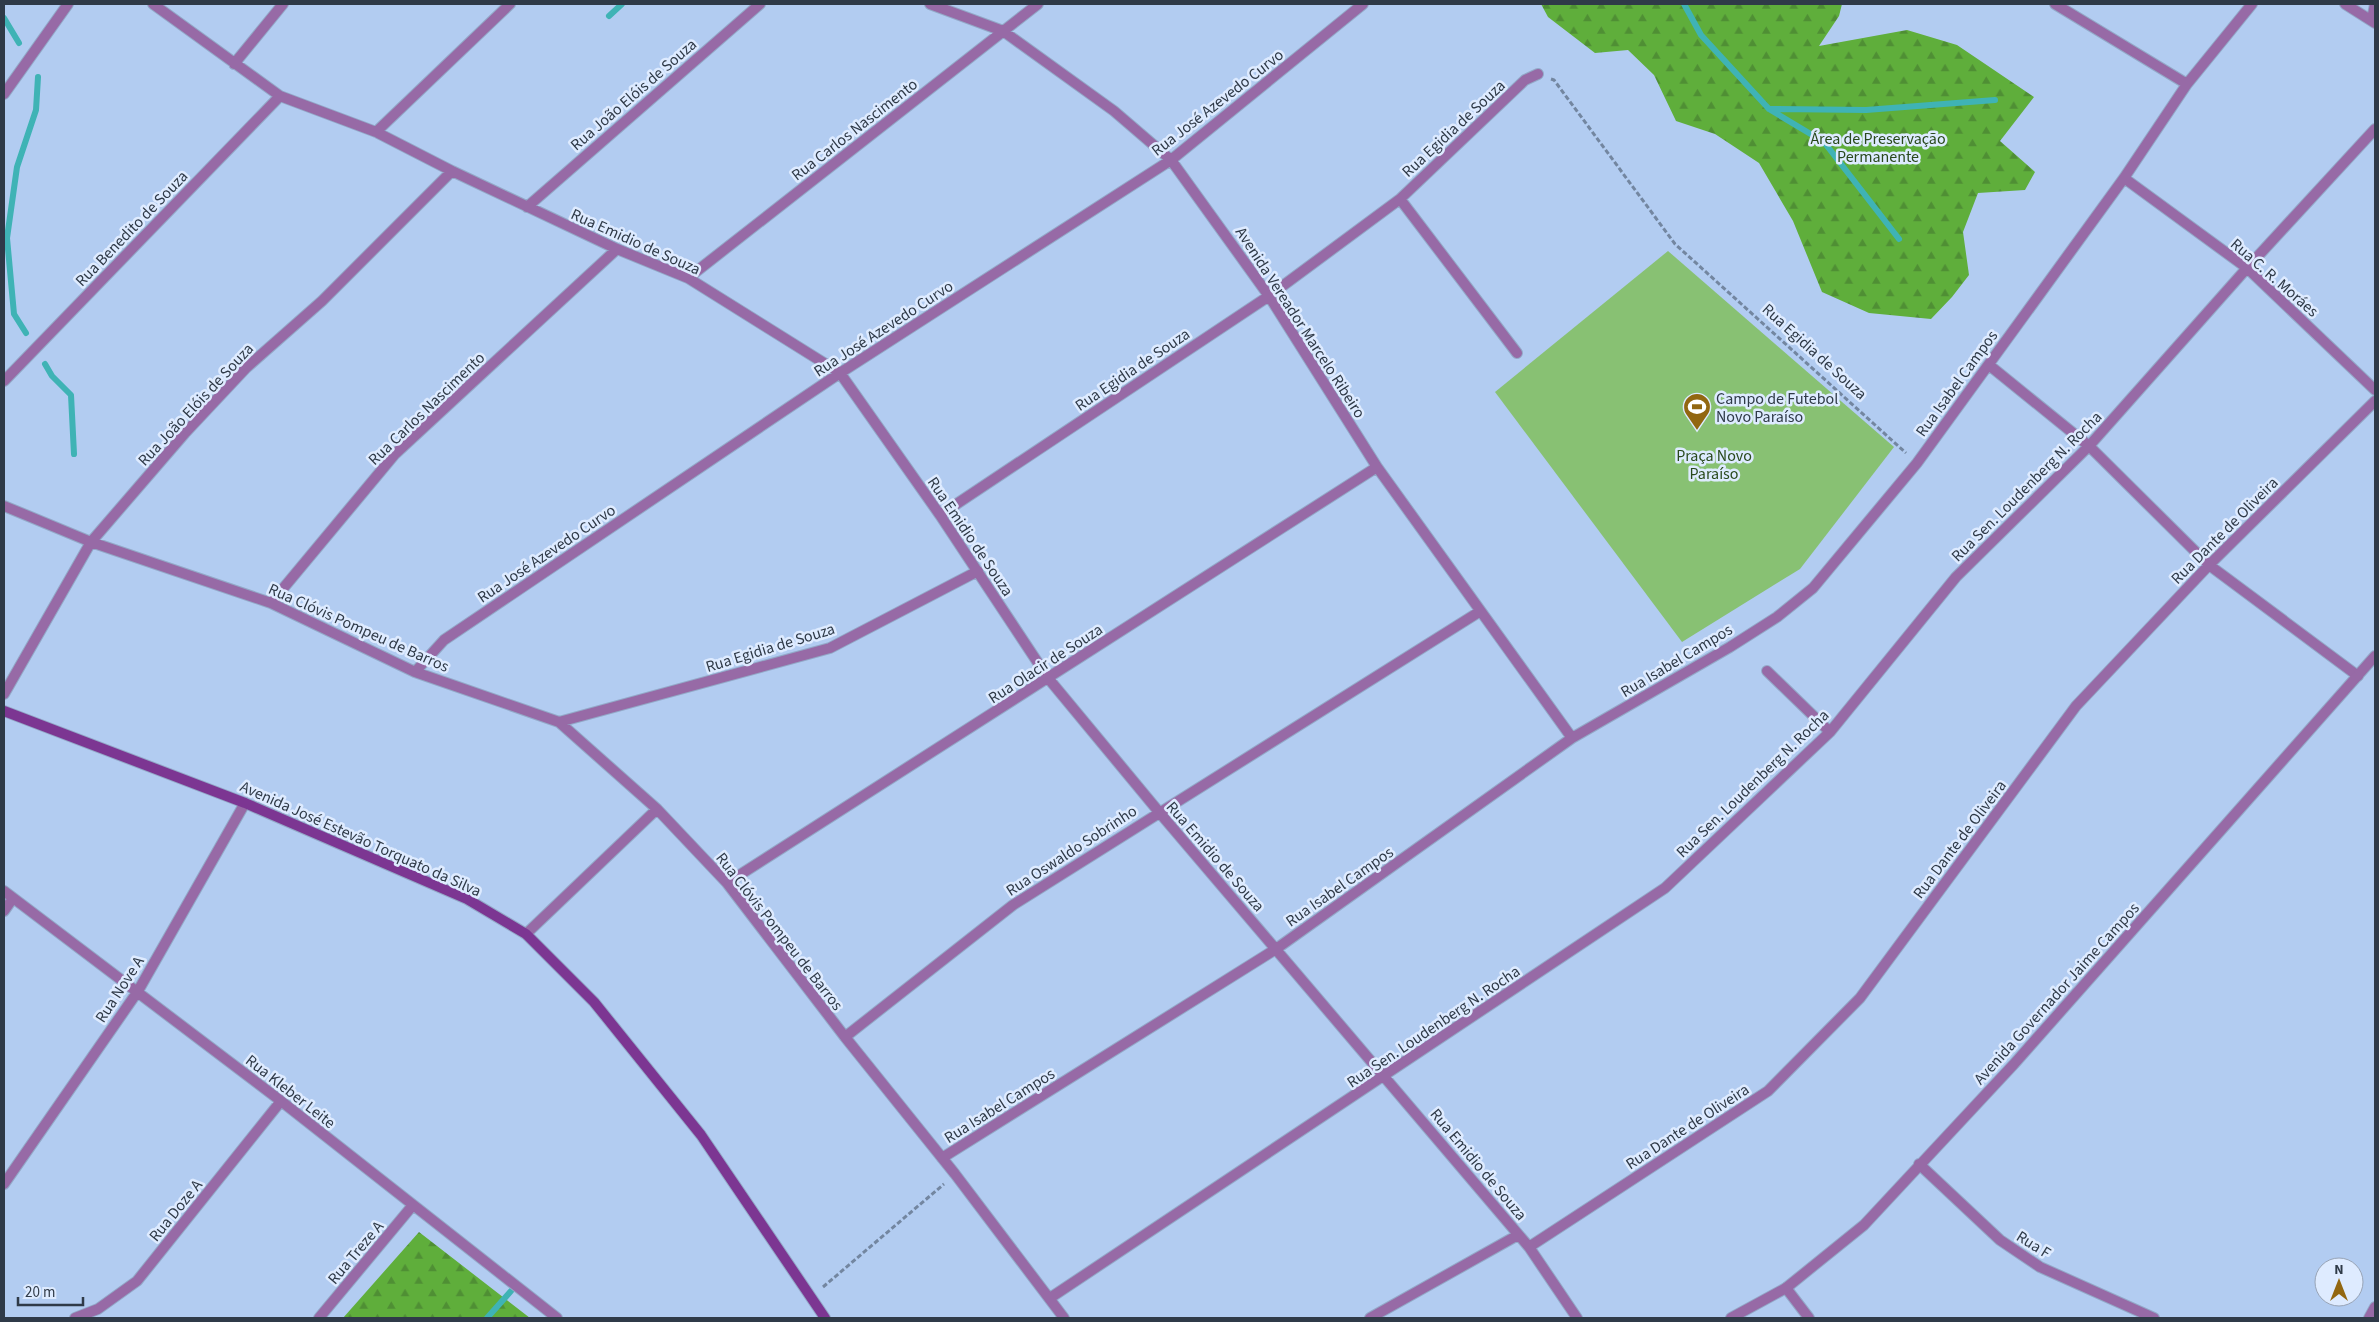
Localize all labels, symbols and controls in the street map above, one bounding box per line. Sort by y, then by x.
street label: Rua João Elóis de Souza [566,34,701,156]
street label: Rua José Azevedo Curvo [1147,44,1288,161]
street label: Rua Carlos Nascimento [787,74,922,186]
street label: Rua Egidia de Souza [1397,75,1510,182]
park label: Área de Preservação Permanente [1810,128,1946,168]
street label: Rua Benedito de Souza [71,166,193,292]
street label: Rua Emidio de Souza [567,203,704,280]
street label: Avenida Vereador Marcelo Ribeiro [1230,223,1370,422]
street label: Rua C. R. Moráes [2226,233,2323,322]
street label: Rua José Azevedo Curvo [809,275,958,382]
street label: Rua Egidia de Souza [1757,299,1871,405]
street label: Rua Egidia de Souza [1071,323,1194,416]
street label: Rua Isabel Campos [1911,326,2003,441]
street label: Rua João Elóis de Souza [133,338,259,471]
street label: Rua Carlos Nascimento [363,347,490,470]
place label: Campo de Futebol Novo Paraíso [1716,388,1838,428]
sports icon: Campo de Futebol Novo Paraíso [1682,392,1712,431]
street label: Rua Sen. Loudenberg N. Rocha [1947,407,2107,567]
park label: Praça Novo Paraíso [1676,445,1752,485]
street label: Rua Emidio de Souza [922,472,1018,601]
street label: Rua Dante de Oliveira [2166,472,2283,589]
street label: Rua José Azevedo Curvo [473,499,620,608]
street label: Rua Clóvis Pompeu de Barros [265,578,453,678]
street label: Rua Egidia de Souza [703,618,838,678]
street label: Rua Olacir de Souza [984,619,1107,709]
street label: Rua Isabel Campos [1616,619,1737,703]
street label: Rua Sen. Loudenberg N. Rocha [1671,705,1834,863]
street label: Avenida José Estevão Torquato da Silva [236,776,485,902]
street label: Rua Dante de Oliveira [1908,776,2012,903]
street label: Rua Emidio de Souza [1161,797,1269,917]
street label: Rua Oswaldo Sobrinho [1002,800,1141,902]
street label: Rua Isabel Campos [1281,841,1398,932]
street label: Rua Clóvis Pompeu de Barros [710,848,848,1016]
street label: Avenida Governador Jaime Campos [1969,898,2145,1089]
street label: Rua Nove A [90,952,150,1027]
street label: Rua Sen. Loudenberg N. Rocha [1343,960,1525,1093]
street label: Rua Kleber Leite [241,1050,340,1134]
street label: Rua Isabel Campos [940,1063,1059,1149]
street label: Rua Dante de Oliveira [1621,1079,1754,1175]
street label: Rua Emidio de Souza [1425,1104,1532,1225]
street label: Rua Doze A [144,1175,208,1246]
street label: Rua Treze A [323,1216,389,1289]
street label: Rua F [2012,1226,2055,1264]
north arrow [2314,1257,2364,1307]
text: N [2334,1260,2344,1280]
scale bar [18,1274,82,1306]
text: 20 m [25,1282,55,1303]

